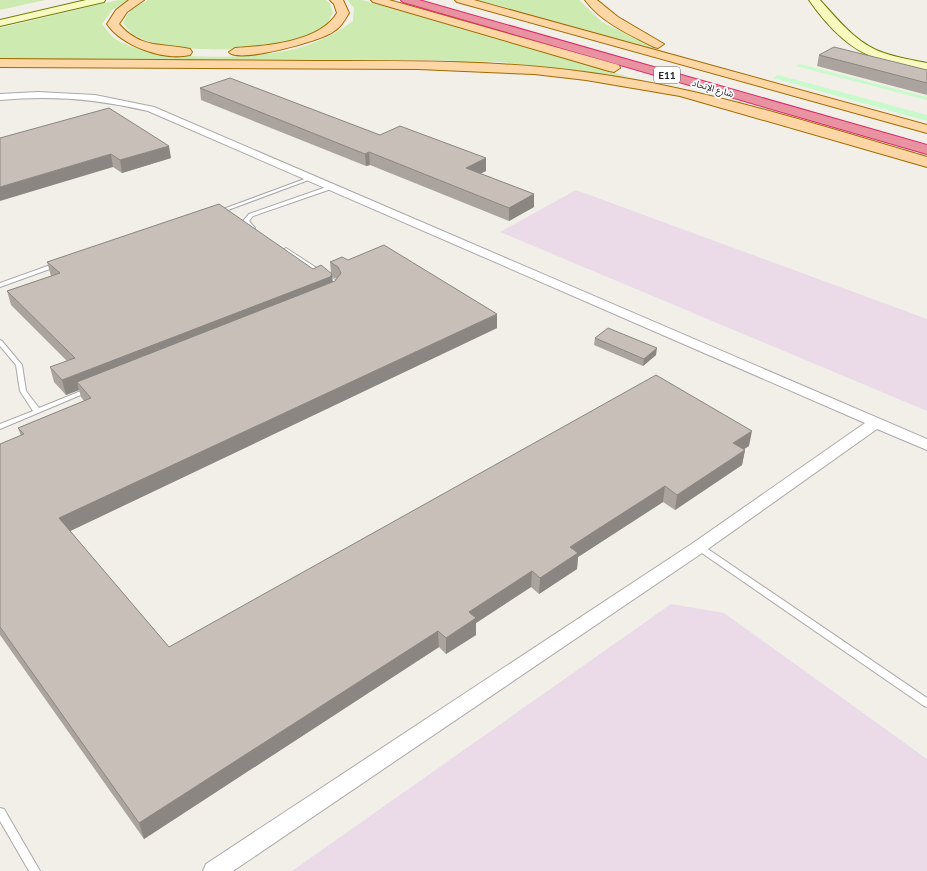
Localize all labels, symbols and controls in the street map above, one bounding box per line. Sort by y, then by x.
road number: E11 [654,67,680,83]
street label: شارع الإتحاد [690,77,735,101]

